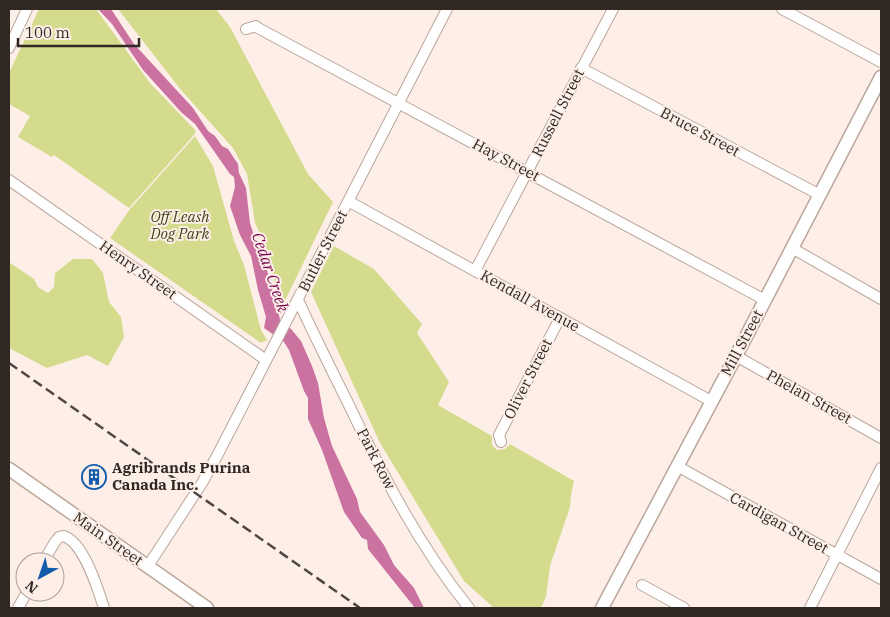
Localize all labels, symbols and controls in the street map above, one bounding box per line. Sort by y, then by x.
scale bar [18,15,139,47]
text: 100 m [25,23,70,42]
street label: Russell Street [527,65,588,160]
street label: Bruce Street [657,103,743,160]
street label: Hay Street [469,134,543,185]
park label: Off Leash Dog Park [150,207,210,243]
street label: Butler Street [294,207,351,295]
water label: Cedar Creek [248,229,294,315]
street label: Henry Street [96,236,181,303]
street label: Kendall Avenue [477,265,583,336]
street label: Mill Street [716,306,767,379]
street label: Oliver Street [499,335,556,422]
street label: Phelan Street [763,365,855,428]
street label: Park Row [353,425,400,493]
place label: Agribrands Purina Canada Inc. [112,458,251,494]
building icon: Agribrands Purina Canada Inc. [81,464,107,490]
street label: Cardigan Street [727,488,832,557]
street label: Main Street [70,508,147,570]
north arrow [15,552,65,602]
text: N [22,577,42,597]

